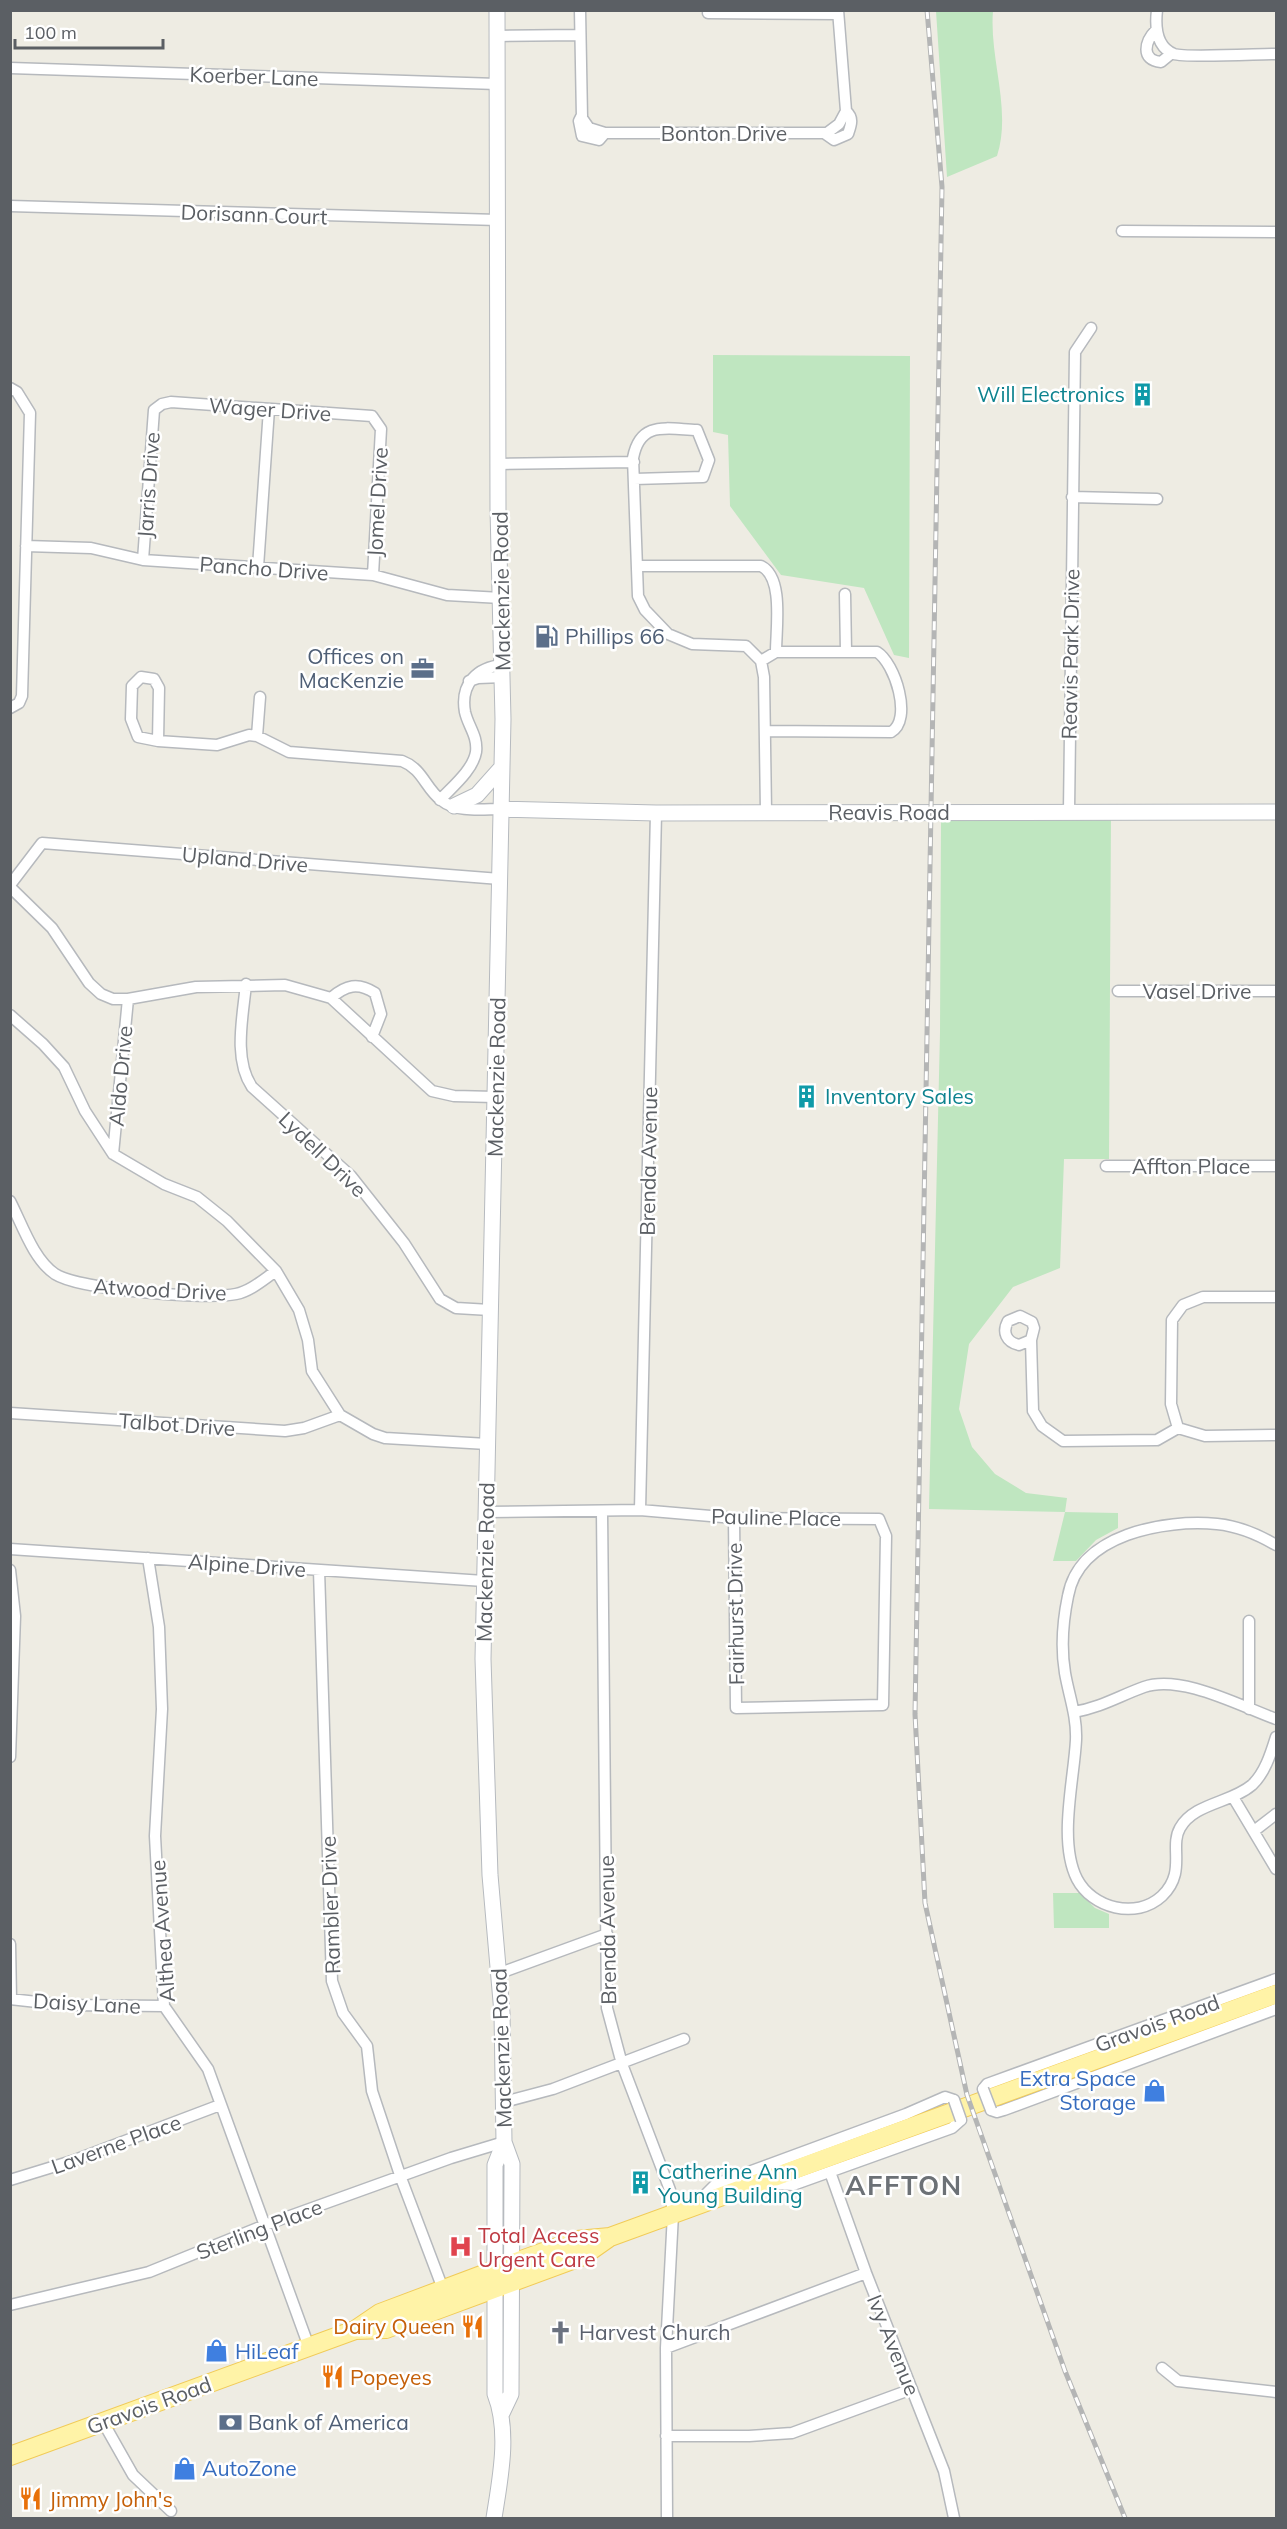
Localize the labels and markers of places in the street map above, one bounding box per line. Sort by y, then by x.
place label: Will Electronics [977,381,1125,407]
building icon: Will Electronics [1130,381,1156,407]
fuel station icon: Phillips 66 [534,623,560,649]
place label: Phillips 66 [565,623,665,649]
place label: Offices on MacKenzie [299,643,404,693]
office icon: Offices on MacKenzie [409,655,435,681]
building icon: Inventory Sales [794,1083,820,1109]
place label: Inventory Sales [825,1083,974,1109]
place label: Extra Space Storage [1020,2065,1136,2115]
shop icon: Extra Space Storage [1141,2077,1167,2103]
place label: Catherine Ann Young Building [657,2158,803,2208]
building icon: Catherine Ann Young Building [627,2170,653,2196]
place label: Total Access Urgent Care [478,2222,599,2272]
hospital icon: Total Access Urgent Care [447,2234,473,2260]
place label: Dairy Queen [333,2313,455,2339]
restaurant icon: Dairy Queen [460,2313,486,2339]
church icon: Harvest Church [548,2319,574,2345]
place label: Harvest Church [579,2319,730,2345]
shop icon: HiLeaf [204,2338,230,2364]
place label: HiLeaf [235,2338,299,2364]
restaurant icon: Popeyes [319,2364,345,2390]
place label: Popeyes [350,2364,432,2390]
bank icon: Bank of America [217,2409,243,2435]
place label: Bank of America [248,2409,409,2435]
shop icon: AutoZone [171,2455,197,2481]
place label: AutoZone [202,2455,297,2481]
restaurant icon: Jimmy John's [18,2486,44,2512]
place label: Jimmy John's [49,2486,173,2512]

